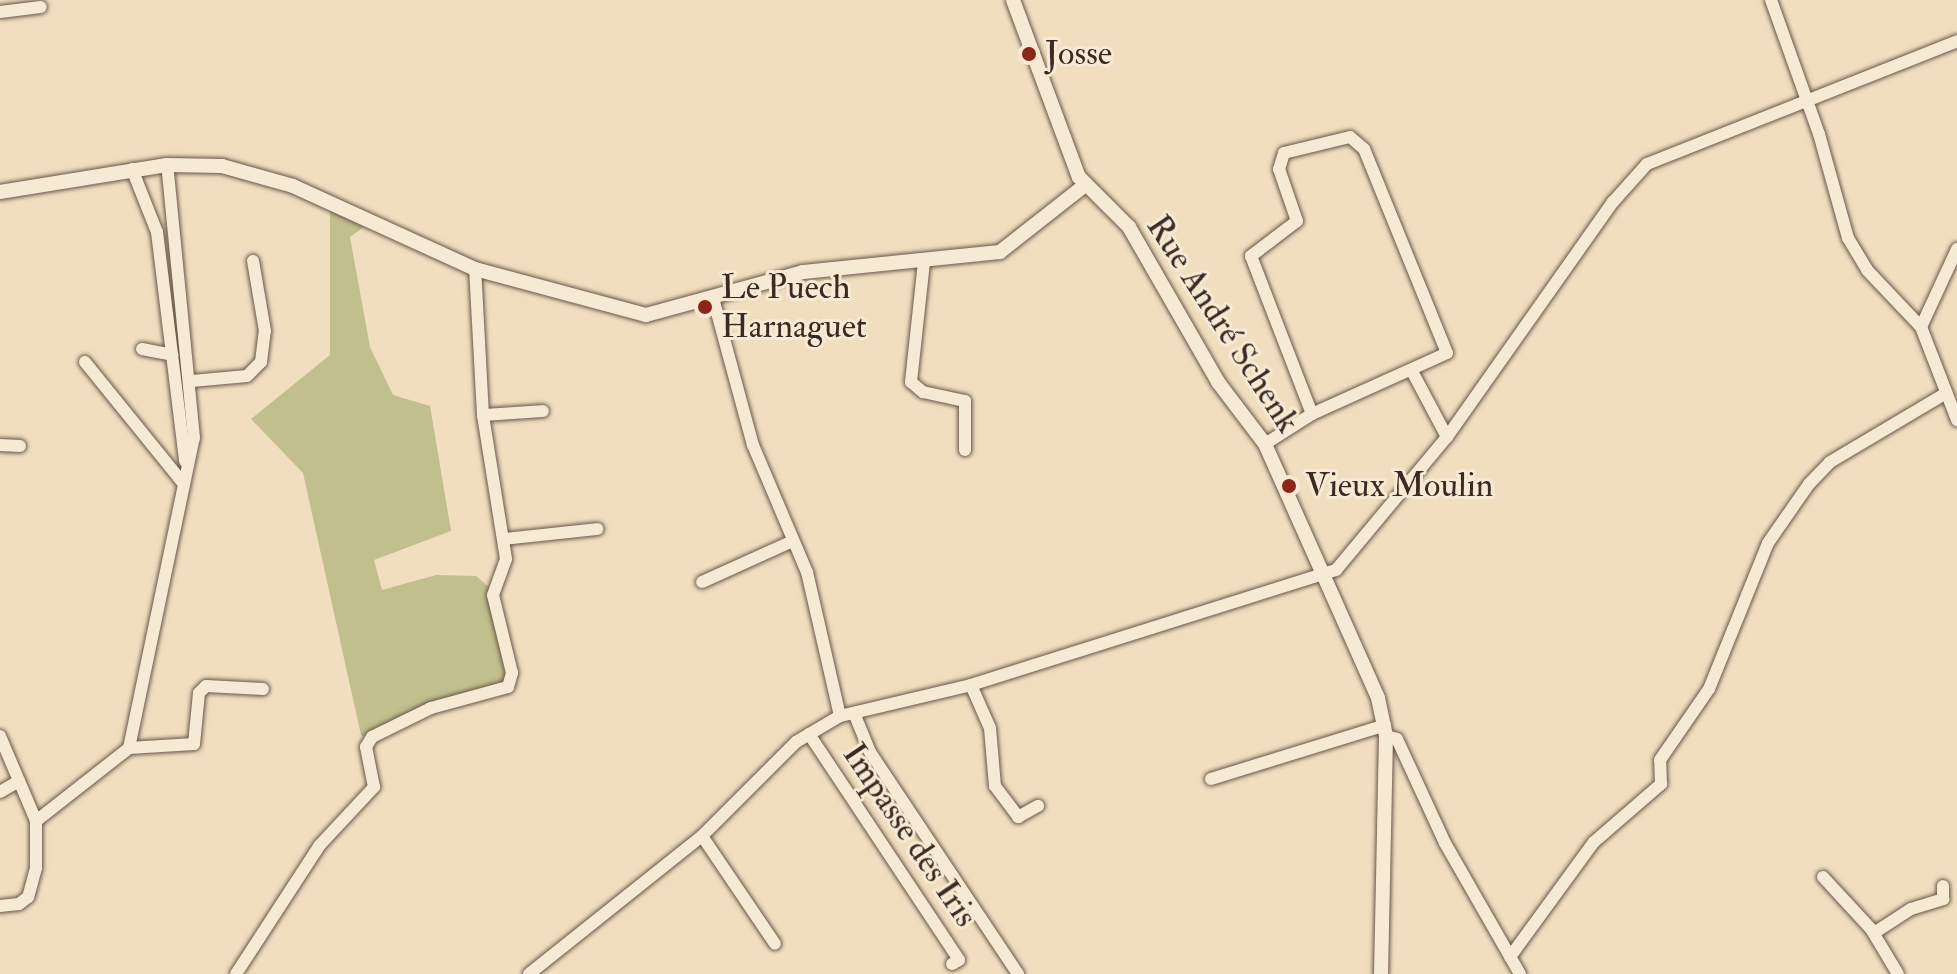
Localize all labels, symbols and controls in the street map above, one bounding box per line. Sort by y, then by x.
place label: Josse [1045,34,1112,74]
marker: Josse [1020,45,1038,63]
street label: Rue André Schenk [1138,208,1308,440]
place label: Le Puech Harnaguet [721,267,867,346]
marker: Le Puech Harnaguet [696,298,714,316]
place label: Vieux Moulin [1305,466,1493,506]
marker: Vieux Moulin [1280,477,1298,495]
street label: Impasse des Iris [834,735,986,935]

